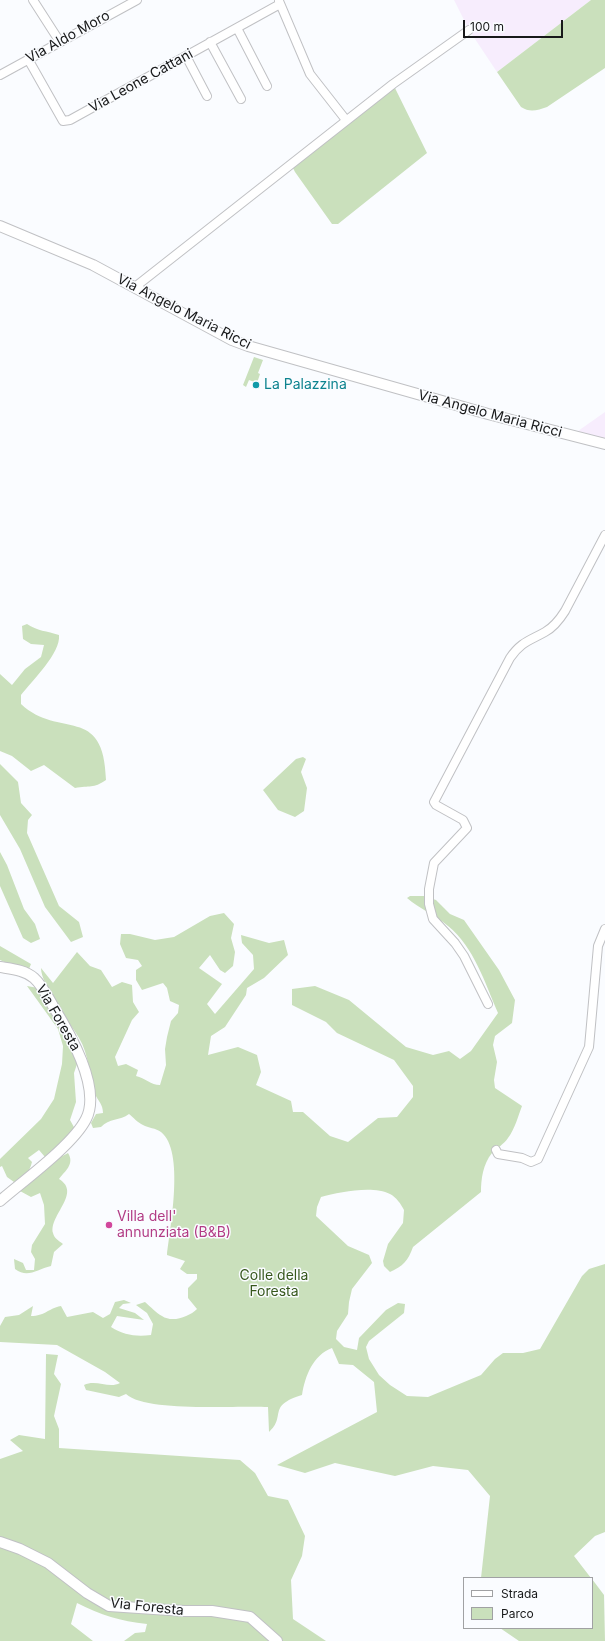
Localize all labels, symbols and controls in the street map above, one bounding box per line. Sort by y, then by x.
street label: Via Aldo Moro [23,7,113,67]
scale bar [465,12,565,38]
text: 100 m [470,19,504,34]
street label: Via Leone Cattani [86,45,196,117]
street label: Via Angelo Maria Ricci [114,271,254,353]
place label: La Palazzina [264,377,347,393]
marker: La Palazzina [251,380,261,390]
street label: Via Angelo Maria Ricci [416,387,564,441]
street label: Via Foresta [32,982,84,1054]
place label: Villa dell' annunziata (B&B) [117,1209,231,1242]
marker: Villa dell' annunziata (B&B) [104,1220,114,1230]
park label: Colle della Foresta [240,1268,308,1300]
legend [463,1577,593,1629]
text: Strada [501,1586,538,1601]
street label: Via Foresta [109,1595,185,1619]
text: Parco [501,1606,534,1621]

